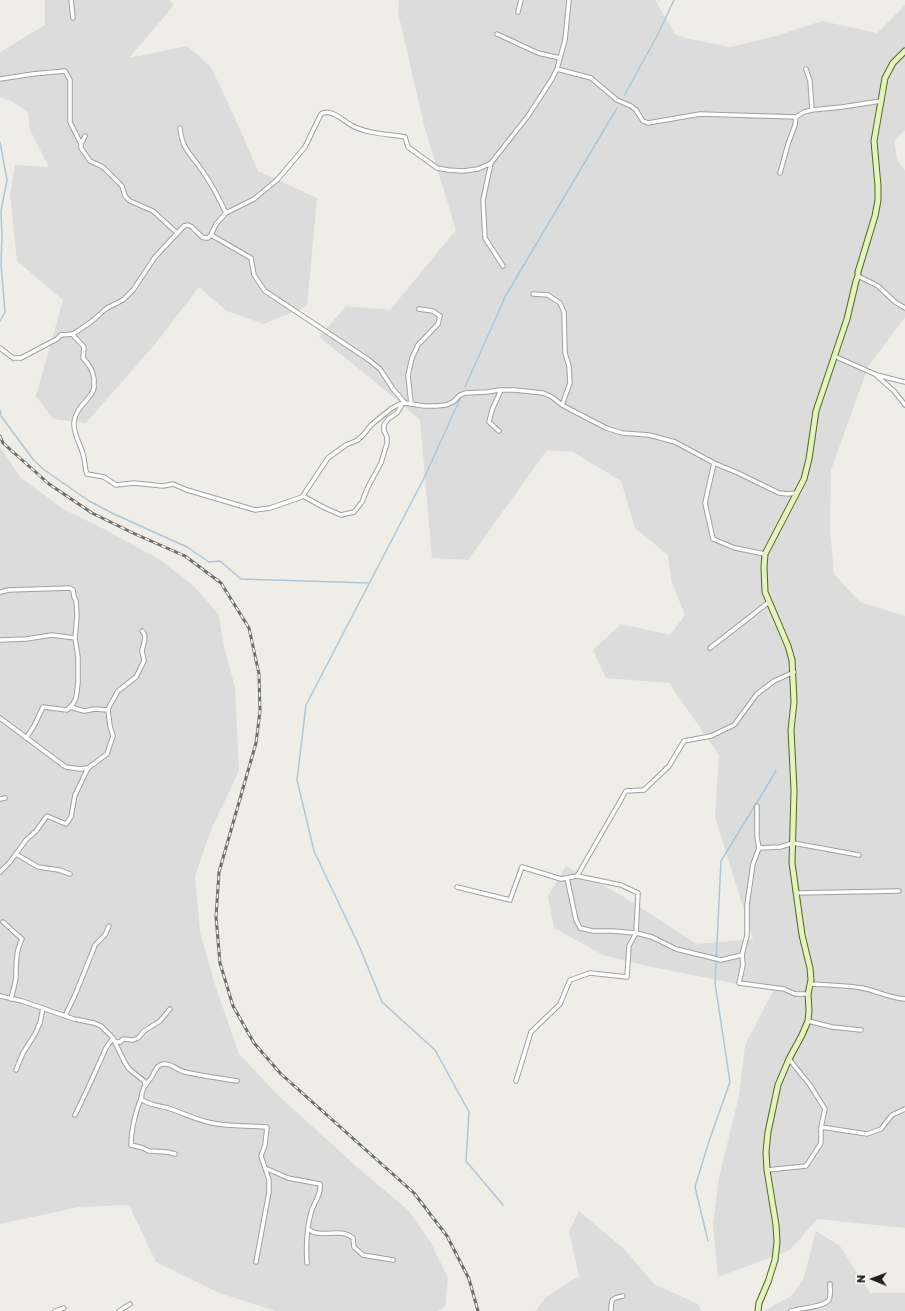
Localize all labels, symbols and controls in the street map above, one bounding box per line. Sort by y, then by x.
north arrow [853,1259,893,1299]
text: N [854,1274,867,1283]

